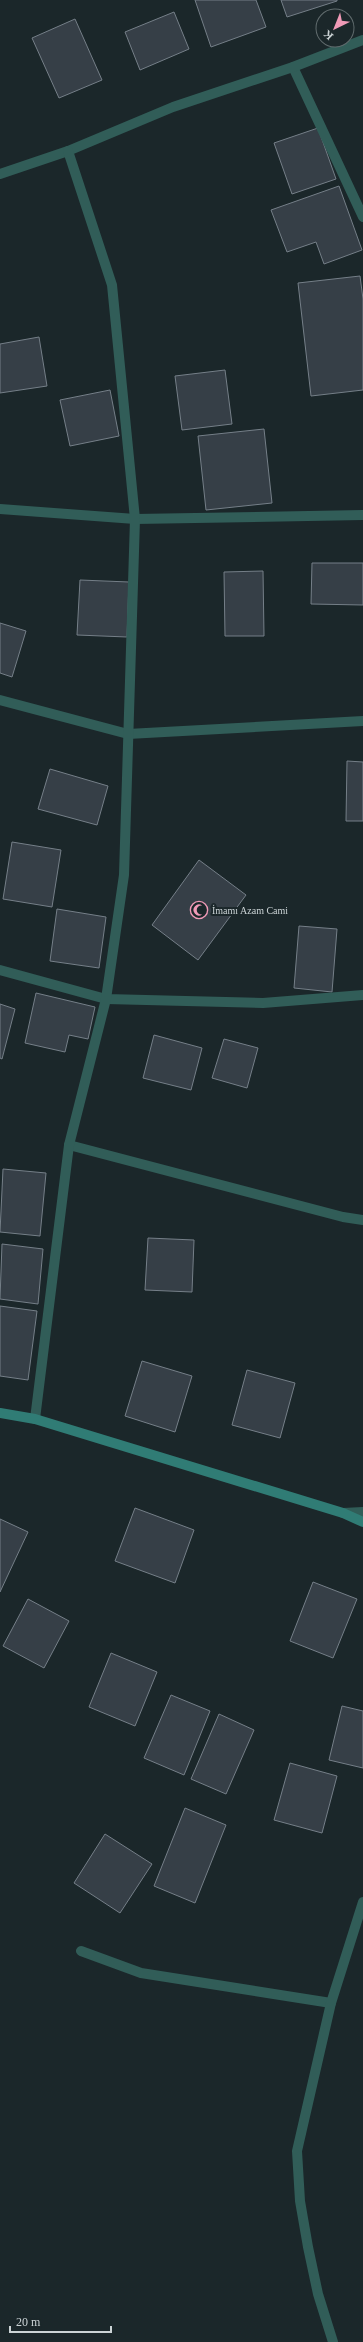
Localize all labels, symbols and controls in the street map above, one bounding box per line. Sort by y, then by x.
north arrow [315,8,355,48]
text: K [321,28,335,43]
mosque icon: İmamı Azam Cami [189,900,209,920]
place label: İmamı Azam Cami [212,905,288,916]
scale bar [10,2308,111,2334]
text: 20 m [16,2315,41,2329]

